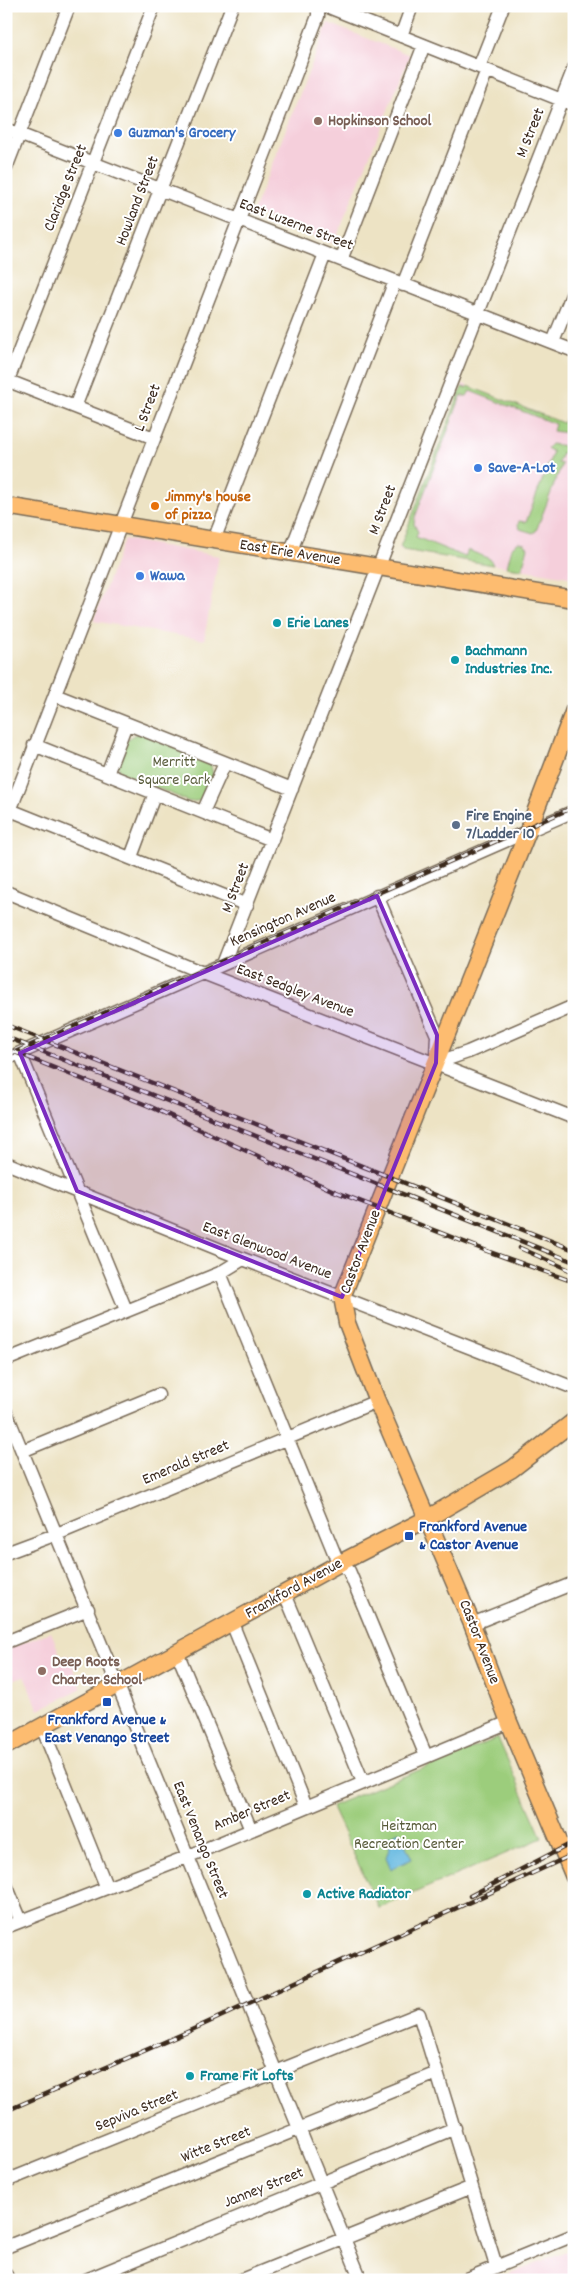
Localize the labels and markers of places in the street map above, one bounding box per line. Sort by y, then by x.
place label: Hopkinson School [328,110,432,133]
marker: Hopkinson School [312,115,324,127]
place label: Guzman's Grocery [128,122,237,145]
marker: Guzman's Grocery [112,127,124,139]
place label: Save-A-Lot [488,457,556,480]
marker: Save-A-Lot [472,462,484,474]
place label: Jimmy's house of pizza [165,486,251,527]
marker: Jimmy's house of pizza [149,500,161,512]
place label: Wawa [150,565,186,588]
marker: Wawa [134,570,146,582]
place label: Erie Lanes [287,612,349,635]
marker: Erie Lanes [271,617,283,629]
place label: Bachmann Industries Inc. [465,640,552,681]
marker: Bachmann Industries Inc. [449,654,461,666]
place label: Fire Engine 7/Ladder 10 [466,805,535,846]
marker: Fire Engine 7/Ladder 10 [450,819,462,831]
place label: Frankford Avenue & Castor Avenue [419,1516,527,1557]
marker: Frankford Avenue & Castor Avenue [403,1530,415,1542]
place label: Deep Roots Charter School [52,1651,142,1692]
marker: Deep Roots Charter School [36,1665,48,1677]
marker: Frankford Avenue & East Venango Street [101,1696,113,1708]
place label: Frankford Avenue & East Venango Street [45,1709,169,1750]
place label: Active Radiator [317,1883,412,1906]
marker: Active Radiator [301,1888,313,1900]
place label: Frame Fit Lofts [200,2065,294,2088]
marker: Frame Fit Lofts [184,2070,196,2082]

